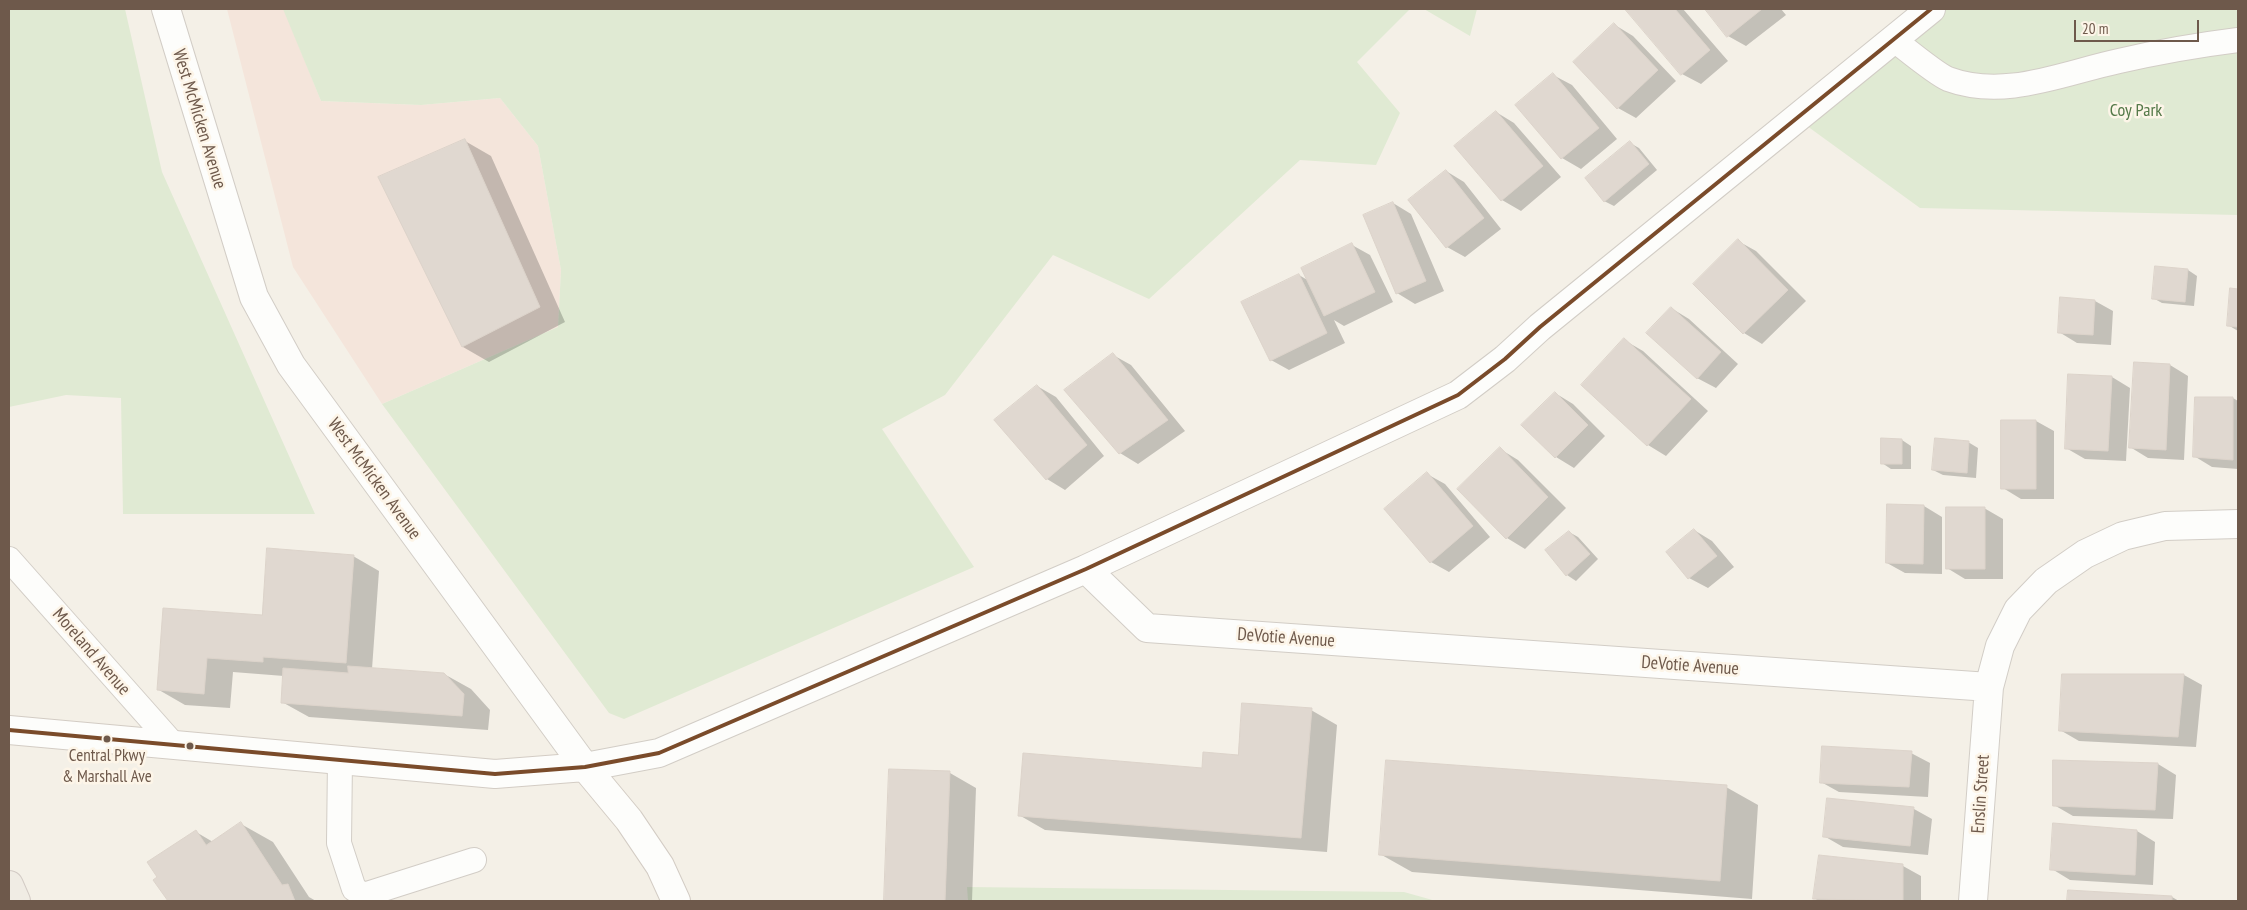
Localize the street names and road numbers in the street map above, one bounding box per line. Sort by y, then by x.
street label: West McMicken Avenue [167,47,231,191]
street label: West McMicken Avenue [323,414,425,544]
street label: Moreland Avenue [47,604,135,700]
street label: DeVotie Avenue [1236,624,1336,652]
street label: DeVotie Avenue [1640,652,1740,680]
street label: Enslin Street [1967,754,1995,834]

